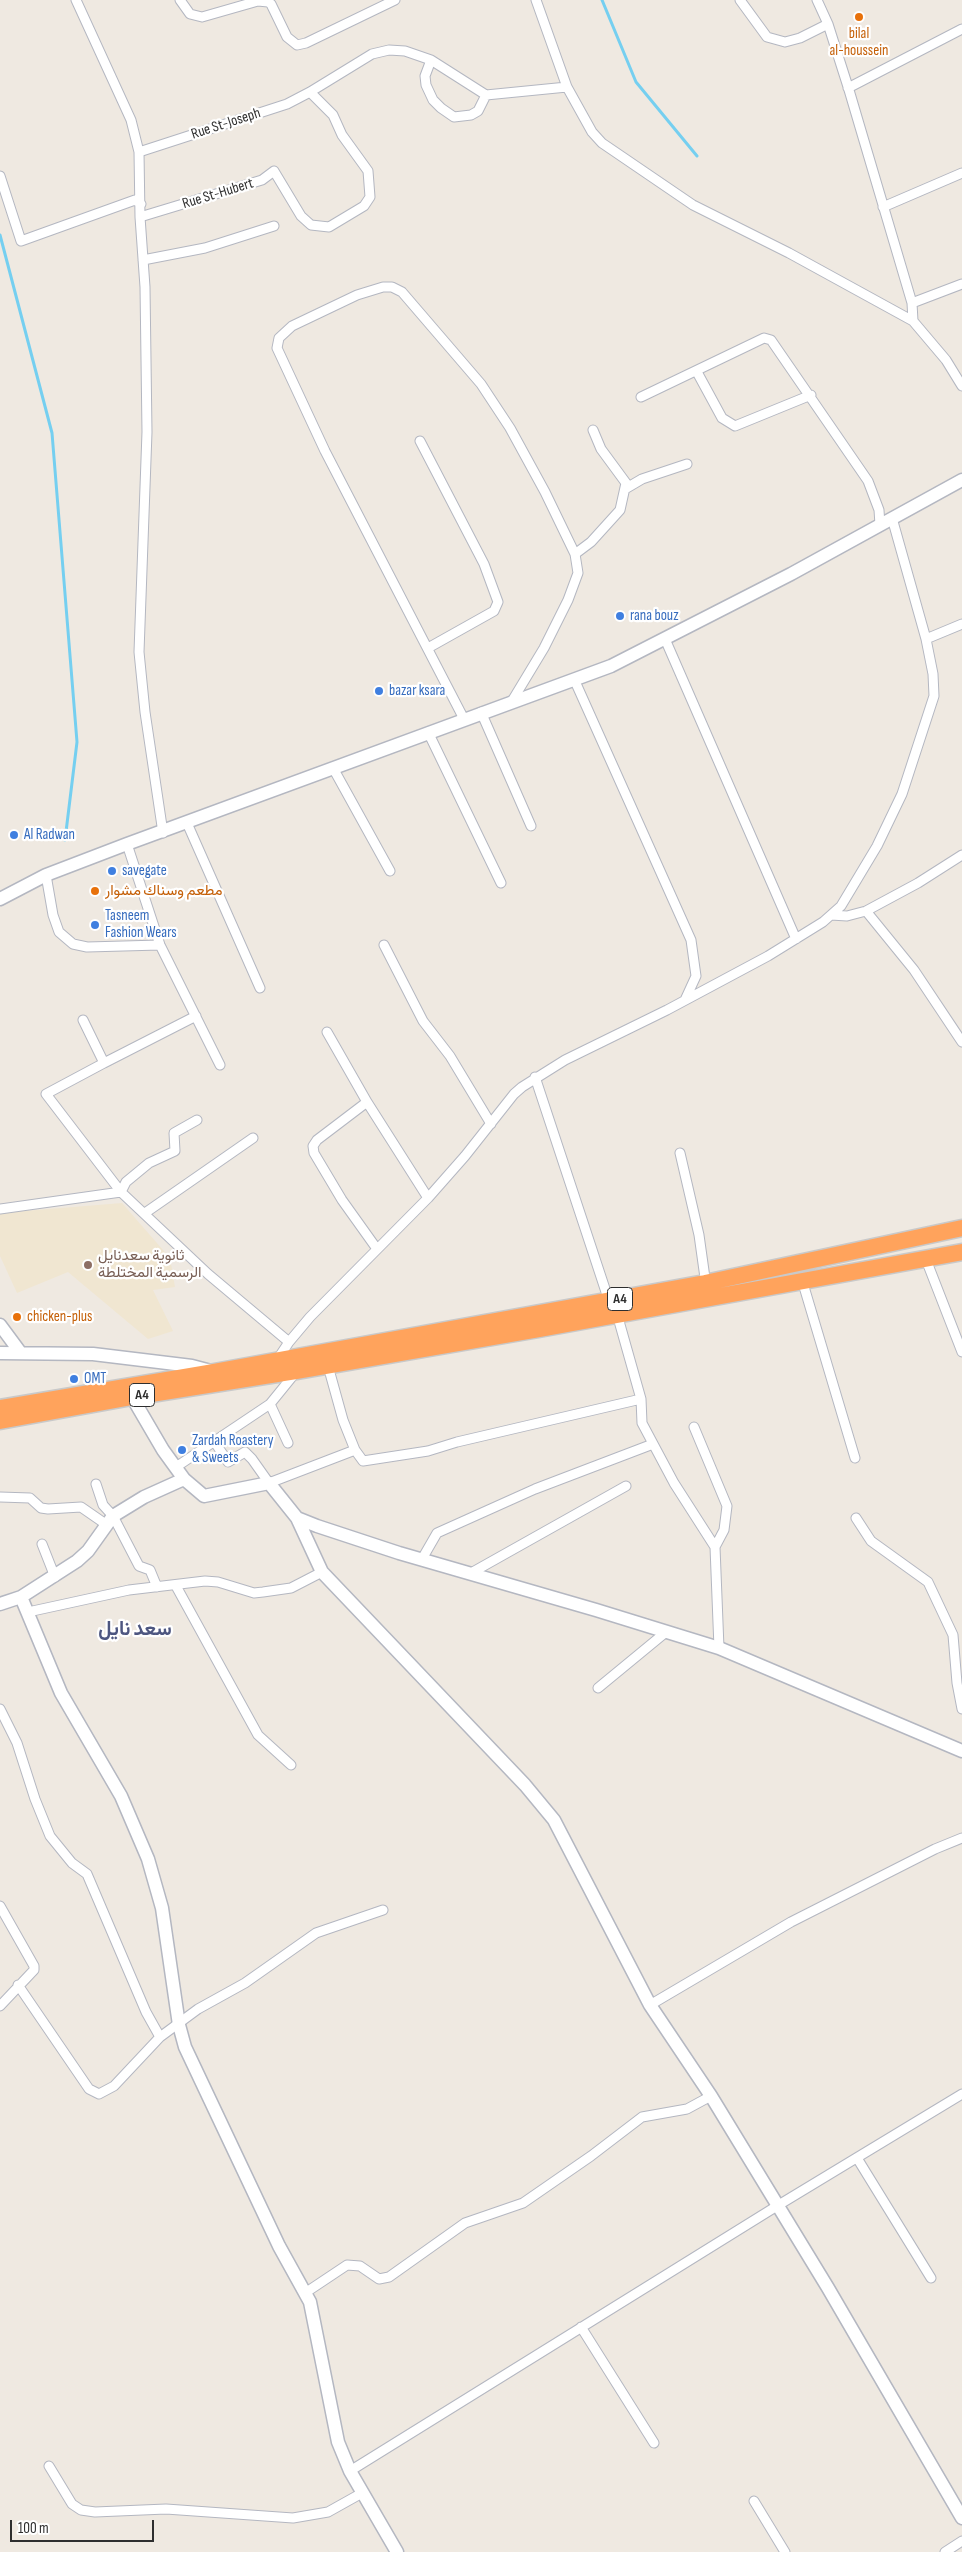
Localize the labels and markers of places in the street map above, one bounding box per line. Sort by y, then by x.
marker: bilal al-houssein [853,11,865,23]
place label: bilal al-houssein [830,25,888,60]
place label: rana bouz [630,607,679,625]
marker: rana bouz [614,610,626,622]
place label: bazar ksara [389,682,445,700]
marker: bazar ksara [373,685,385,697]
place label: Al Radwan [24,826,75,844]
marker: Al Radwan [8,829,20,841]
place label: savegate [122,862,167,880]
marker: savegate [106,865,118,877]
place label: مطعم وسناك مشوار [105,882,223,900]
marker: مطعم وسناك مشوار [89,885,101,897]
place label: Tasneem Fashion Wears [105,907,177,942]
marker: Tasneem Fashion Wears [89,919,101,931]
place label: ثانوية سعدنايل الرسمية المختلطة [98,1247,201,1282]
marker: ثانوية سعدنايل الرسمية المختلطة [82,1259,94,1271]
place label: chicken-plus [27,1308,92,1326]
marker: chicken-plus [11,1311,23,1323]
place label: OMT [84,1370,106,1388]
marker: OMT [68,1373,80,1385]
place label: Zardah Roastery & Sweets [192,1432,274,1467]
marker: Zardah Roastery & Sweets [176,1444,188,1456]

